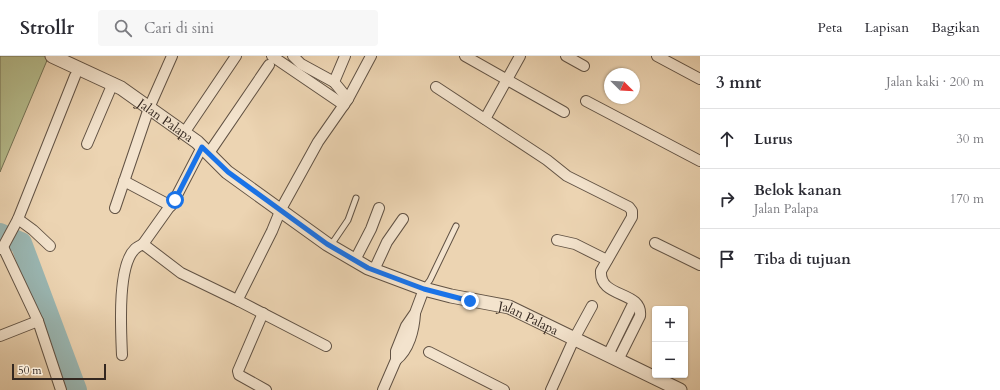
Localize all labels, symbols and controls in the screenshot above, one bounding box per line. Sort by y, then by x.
search box [98,10,378,46]
text: Strollr [20,15,74,41]
icon: search [112,17,134,39]
text: Cari di sini [144,18,214,38]
text: Peta [817,18,843,37]
text: Lapisan [865,18,909,37]
text: Bagikan [931,18,980,37]
north arrow [604,68,640,104]
text: 3 mnt [716,71,761,94]
text: Jalan kaki · 200 m [886,73,984,91]
street label: Jalan Palapa [132,93,197,147]
icon: ahead [716,128,738,150]
text: Lurus [754,129,793,149]
text: 30 m [956,130,984,148]
text: Belok kanan [754,180,842,200]
icon: right [716,188,738,210]
text: 170 m [950,190,984,208]
route start [166,191,184,209]
text: Jalan Palapa [754,200,819,218]
icon: arrive [716,248,738,270]
text: Tiba di tujuan [754,249,851,269]
route end [461,292,479,310]
street label: Jalan Palapa [495,297,562,340]
map controls [652,306,688,378]
button: + [652,306,688,342]
button: − [652,342,688,378]
scale bar [12,362,106,381]
text: 50 m [18,363,42,378]

